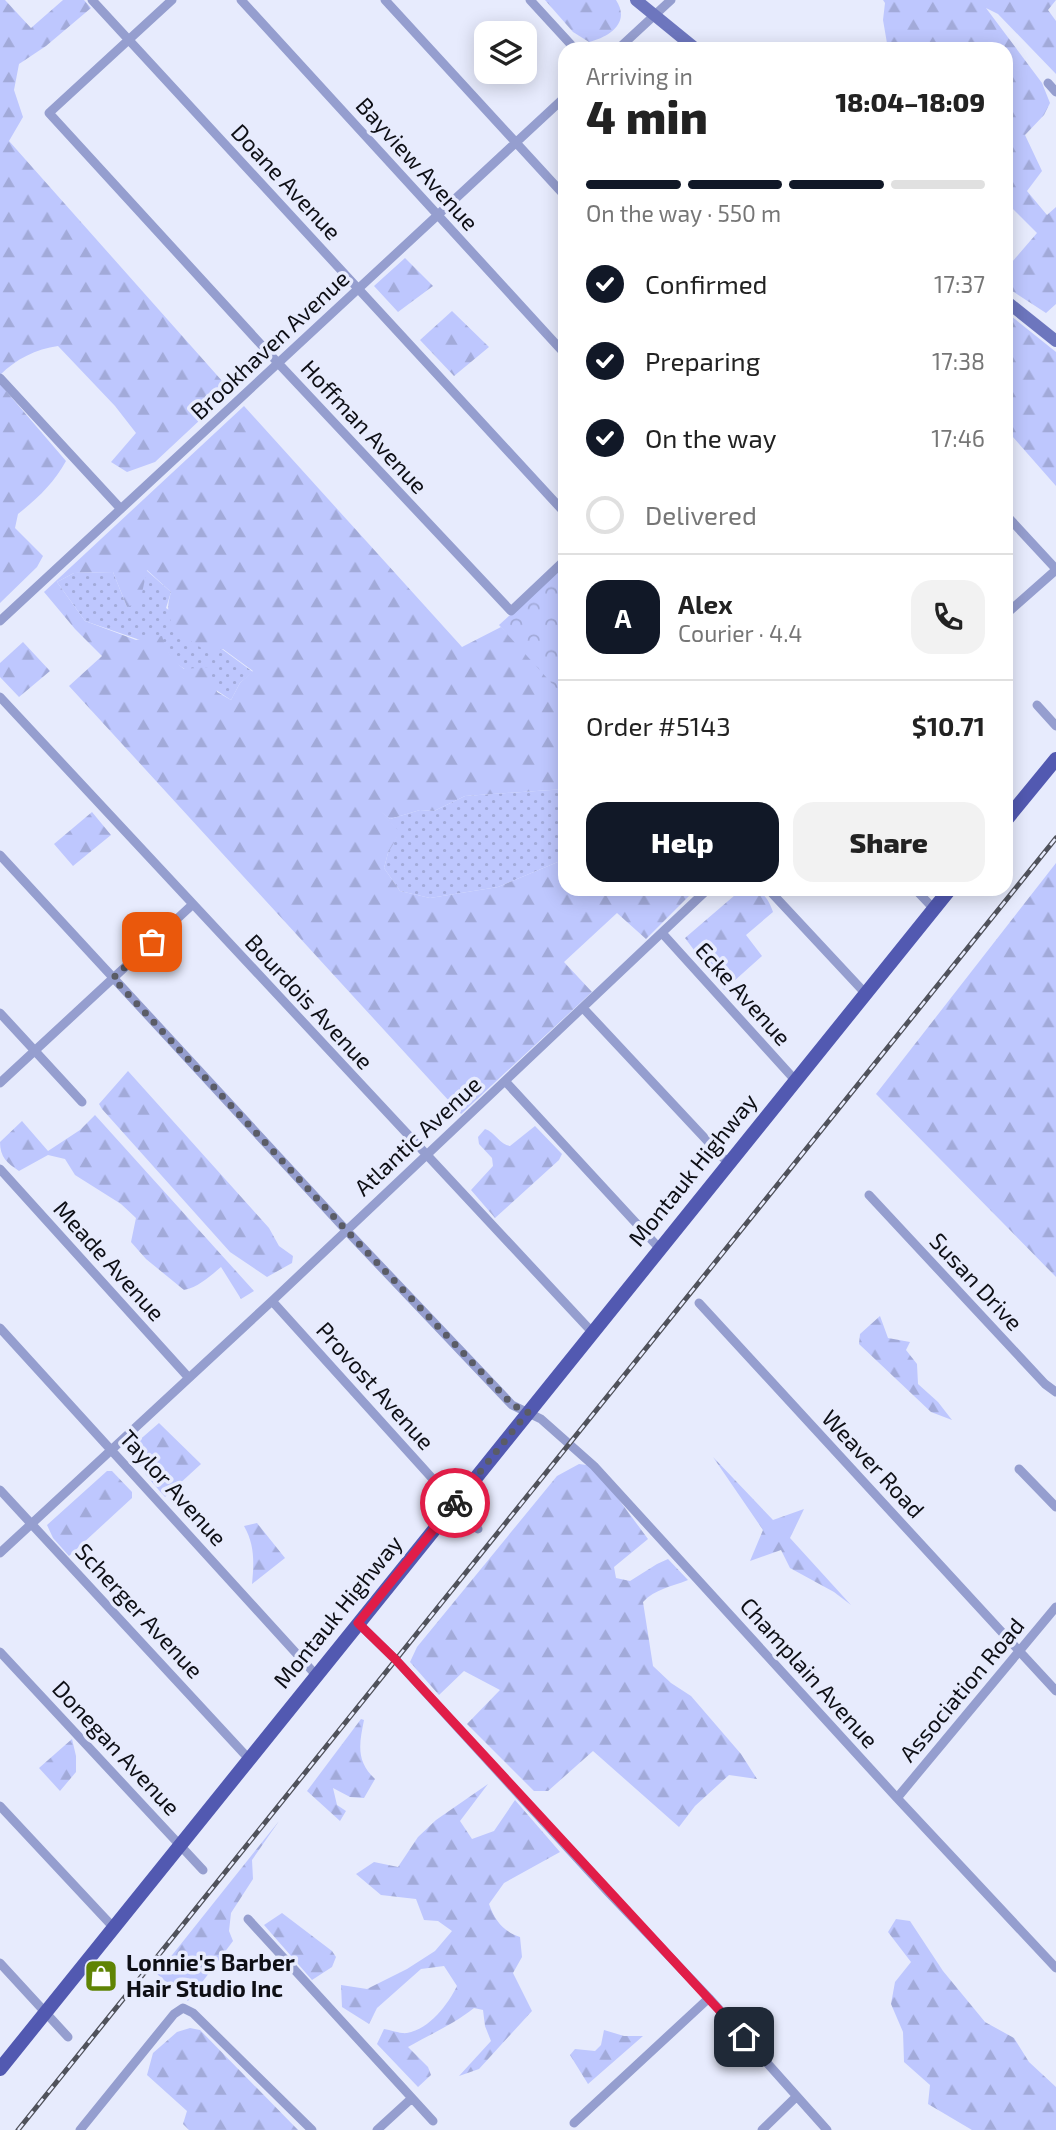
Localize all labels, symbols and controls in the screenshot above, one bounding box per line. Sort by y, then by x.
map controls [474,21,537,84]
button: layers [474,21,537,84]
text: Arriving in [586,62,693,90]
text: 18:04–18:09 [835,86,985,117]
text: 4 min [586,88,708,143]
street label: Bayview Avenue [351,91,485,236]
street label: Doane Avenue [226,118,348,245]
text: On the way · 550 m [586,199,781,227]
street label: Brookhaven Avenue [184,264,354,425]
icon: check [586,265,624,303]
text: Confirmed [645,268,768,299]
text: 17:37 [934,270,985,298]
icon: check [586,342,624,380]
text: Preparing [645,345,760,376]
text: 17:38 [932,347,985,375]
street label: Hoffman Avenue [296,354,434,499]
icon: check [586,419,624,457]
text: On the way [645,422,776,453]
text: 17:46 [931,424,985,452]
text: Delivered [645,499,757,530]
button: phone [911,580,985,654]
text: Alex [678,588,733,619]
text: A [615,602,631,633]
text: Courier · 4.4 [678,619,802,647]
text: Order #5143 [586,710,731,741]
text: $10.71 [912,710,985,741]
button: Help [586,802,779,882]
button: Share [793,802,985,882]
pin [122,912,182,972]
icon: bag [133,923,171,961]
street label: Bourdois Avenue [240,928,380,1075]
street label: Ecke Avenue [690,936,797,1051]
street label: Atlantic Avenue [348,1069,486,1201]
street label: Montauk Highway [622,1087,762,1251]
street label: Meade Avenue [48,1194,171,1326]
street label: Susan Drive [924,1227,1029,1336]
street label: Provost Avenue [311,1316,441,1455]
street label: Weaver Road [817,1403,931,1523]
street label: Taylor Avenue [114,1424,233,1551]
courier [420,1468,490,1538]
icon: bike [436,1484,474,1522]
street label: Montauk Highway [267,1529,407,1693]
street label: Scherger Avenue [70,1537,209,1684]
street label: Champlain Avenue [735,1591,885,1753]
street label: Association Road [893,1612,1030,1767]
street label: Donegan Avenue [47,1674,186,1821]
place label: Lonnie's Barber Hair Studio Inc [126,1948,295,2002]
shop icon: Lonnie's Barber Hair Studio Inc [82,1957,120,1995]
pin [714,2007,774,2067]
icon: home [725,2018,763,2056]

